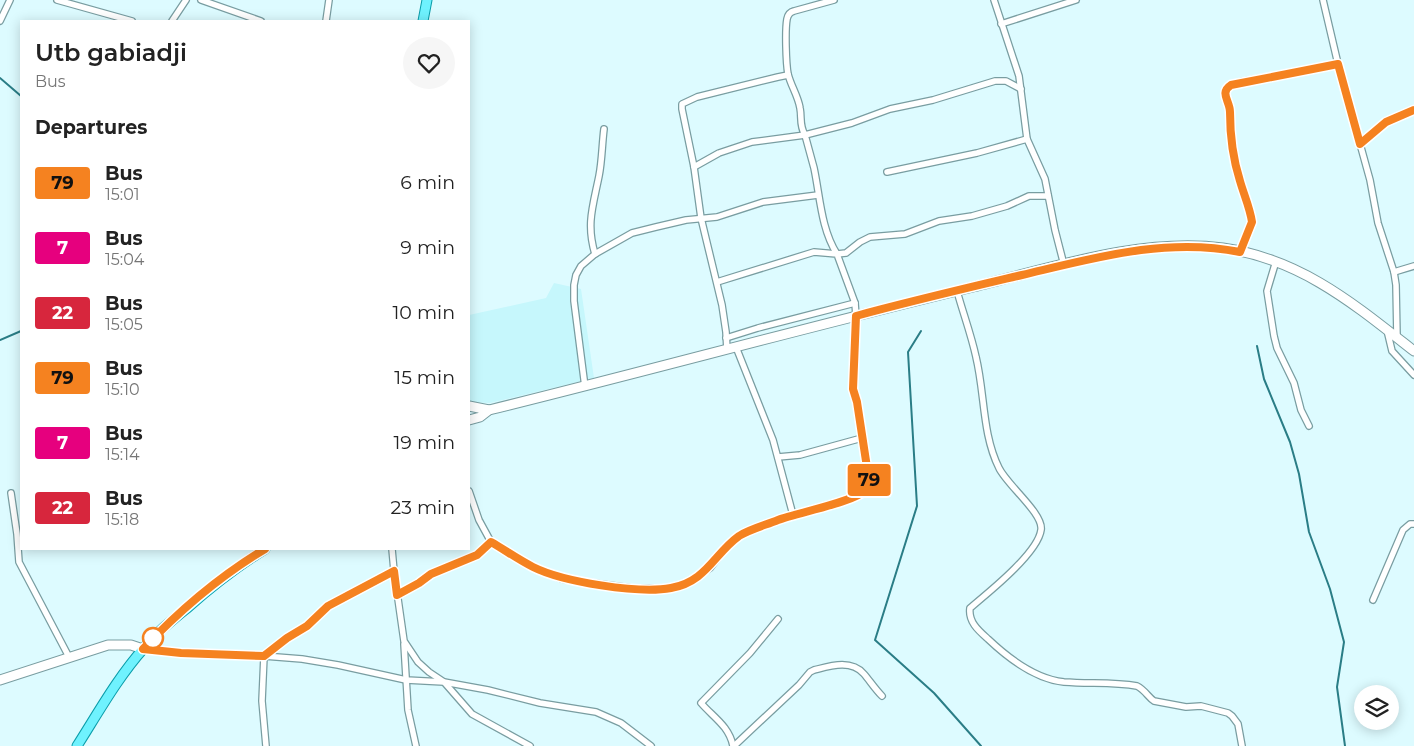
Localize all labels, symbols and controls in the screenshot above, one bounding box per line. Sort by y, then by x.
button: heart [403,37,455,89]
text: Utb gabiadji [35,38,187,67]
text: Bus [35,72,66,91]
text: Departures [35,116,147,139]
text: Bus [105,162,143,185]
text: 6 min [400,171,455,194]
text: 79 [51,172,74,194]
text: 15:01 [105,185,140,204]
text: Bus [105,227,143,250]
text: 9 min [400,236,455,259]
text: 7 [57,237,68,259]
text: 15:04 [105,250,144,269]
text: Bus [105,292,143,315]
text: 10 min [392,301,455,324]
text: 22 [52,302,73,324]
text: 15:05 [105,315,143,334]
text: Bus [105,357,143,380]
text: 15 min [394,366,455,389]
text: 79 [51,367,74,389]
text: 15:10 [105,380,140,399]
text: Bus [105,422,143,445]
text: 19 min [393,431,455,454]
text: 7 [57,432,68,454]
text: 15:14 [105,445,140,464]
line badge: 79 [846,464,892,496]
text: 79 [858,469,880,491]
text: Bus [105,487,143,510]
text: 23 min [390,496,455,519]
text: 22 [52,497,73,519]
text: 15:18 [105,510,139,529]
unlabelled marker [142,627,164,649]
map controls [1354,685,1399,730]
button: layers [1354,685,1399,730]

